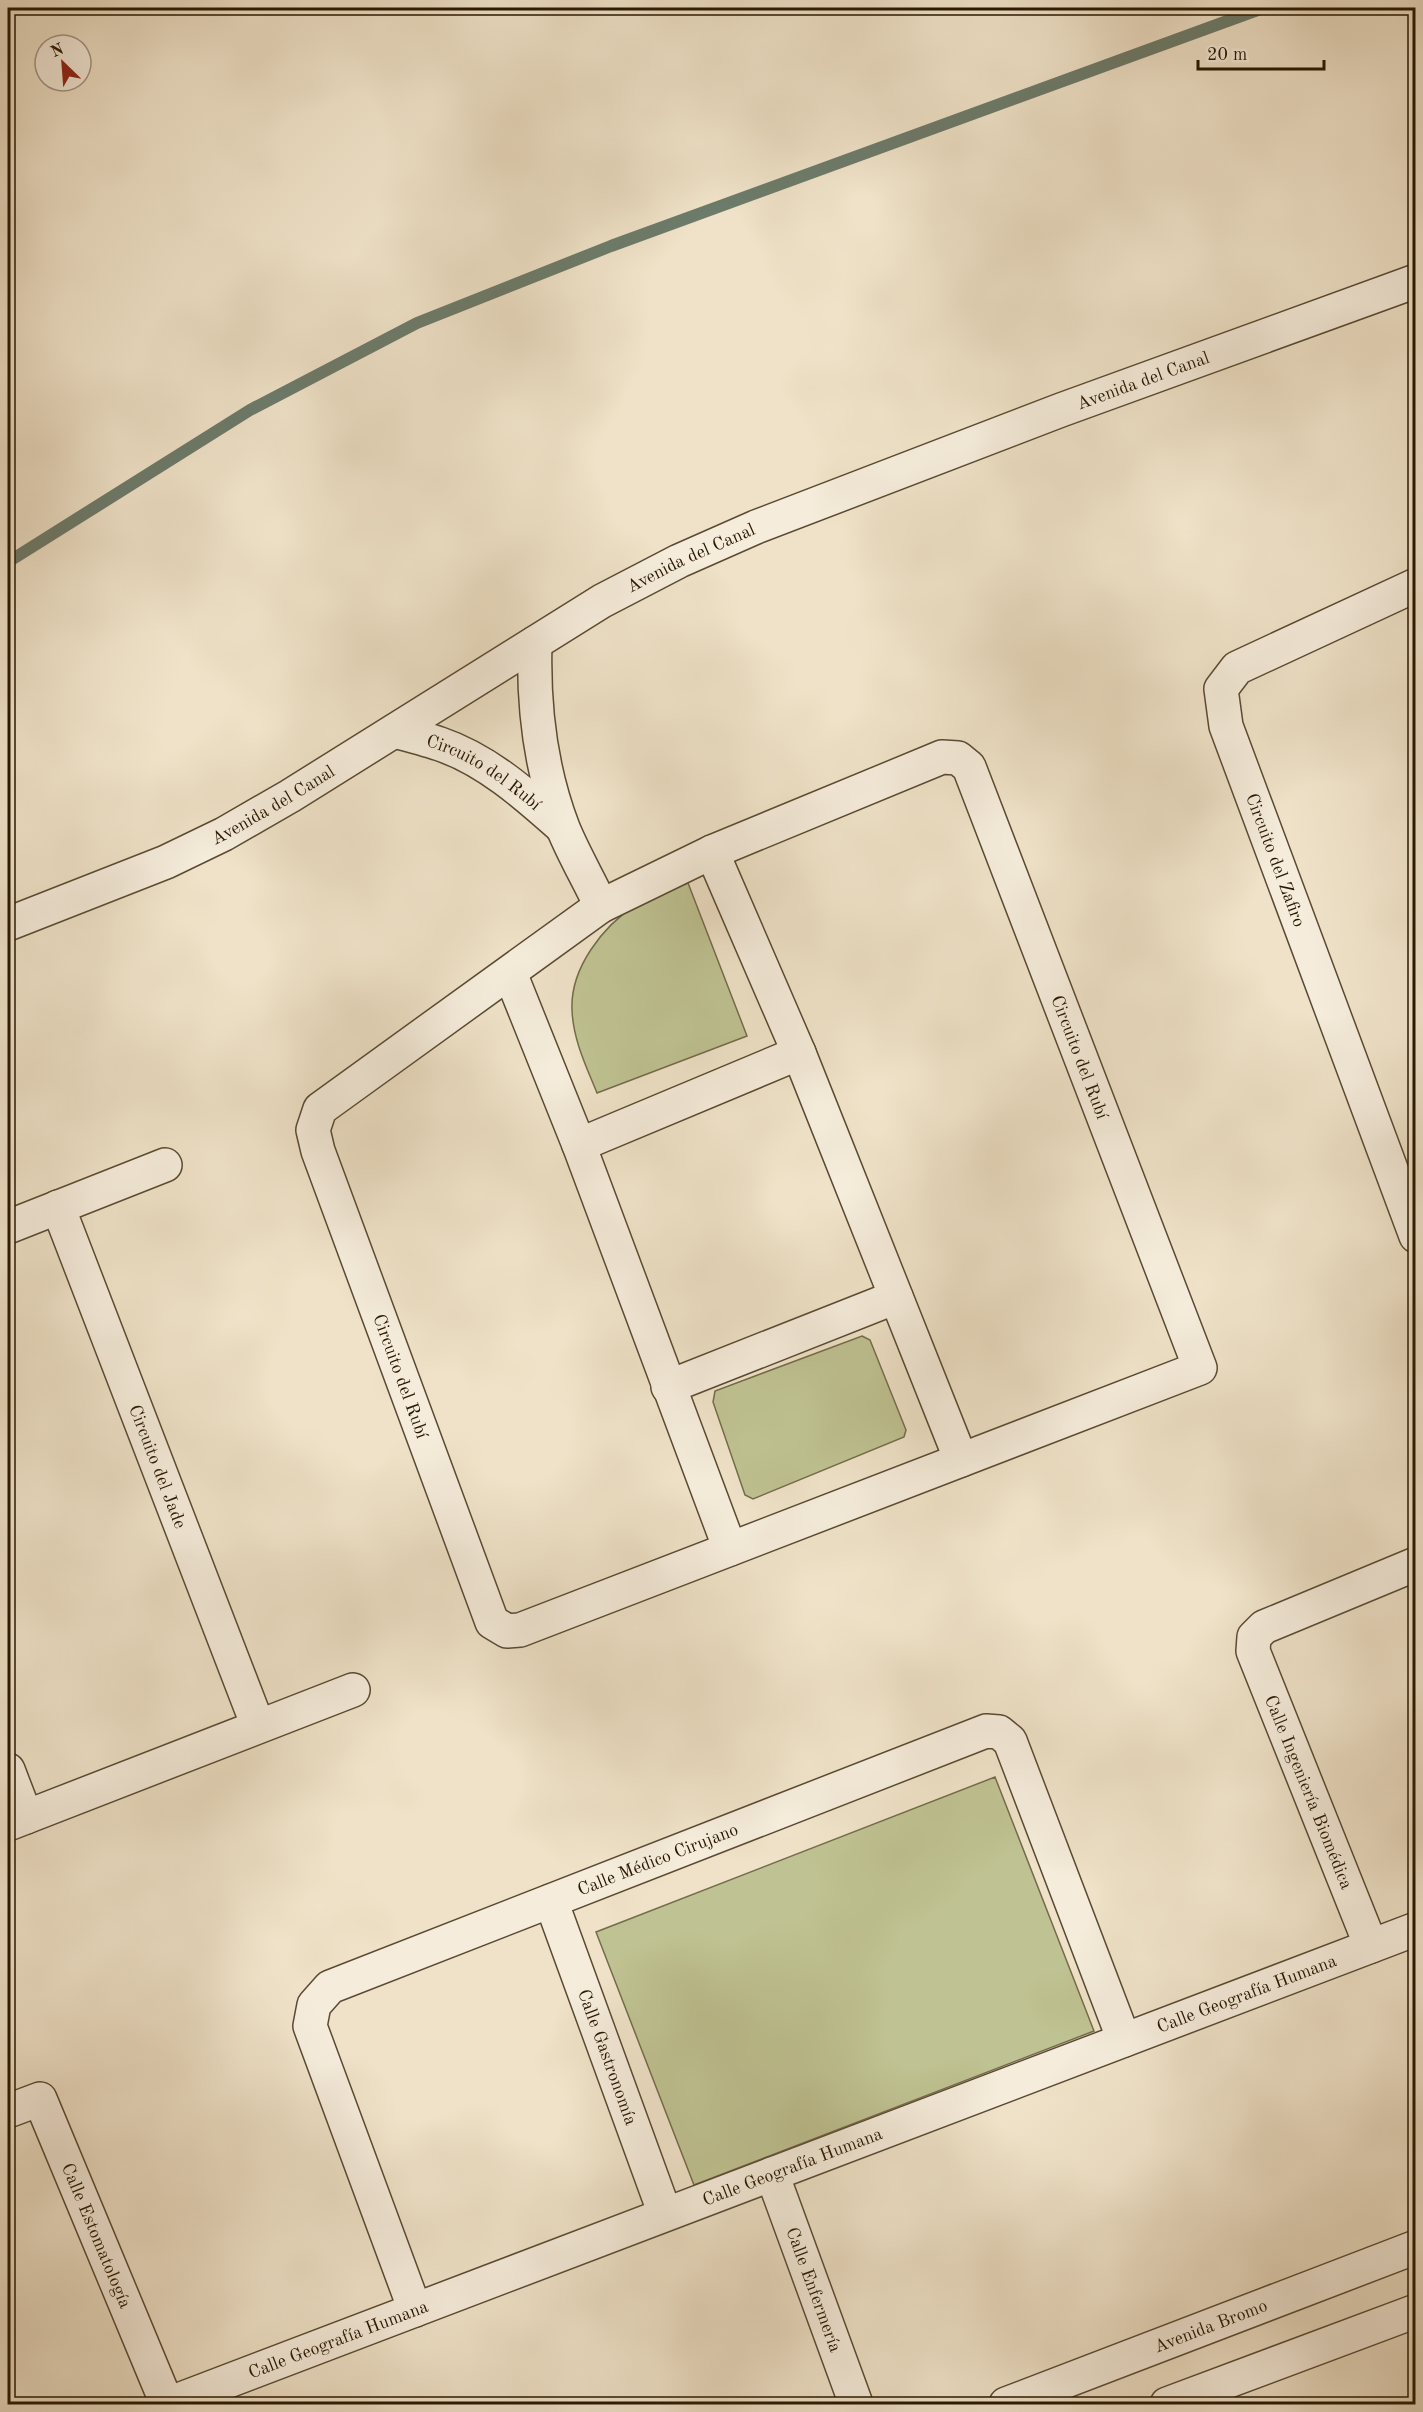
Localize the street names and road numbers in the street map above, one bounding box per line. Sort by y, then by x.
street label: Avenida del Canal [1075,349,1212,413]
street label: Avenida del Canal [624,521,758,597]
street label: Circuito del Rubí [424,732,544,814]
street label: Avenida del Canal [209,762,338,849]
street label: Circuito del Zafiro [1242,791,1308,930]
street label: Circuito del Rubí [1047,993,1111,1122]
street label: Circuito del Rubí [369,1312,431,1441]
street label: Circuito del Jade [125,1402,189,1531]
street label: Calle Ingeniería Biomédica [1261,1693,1355,1892]
street label: Calle Médico Cirujano [575,1821,741,1899]
street label: Calle Geografía Humana [1155,1952,1339,2037]
street label: Calle Gastronomía [574,1987,640,2128]
street label: Calle Geografía Humana [700,2125,885,2210]
street label: Calle Estomatología [58,2161,134,2311]
street label: Calle Enfermería [782,2225,844,2355]
street label: Avenida Bromo [1152,2297,1270,2356]
street label: Calle Geografía Humana [246,2298,431,2383]

